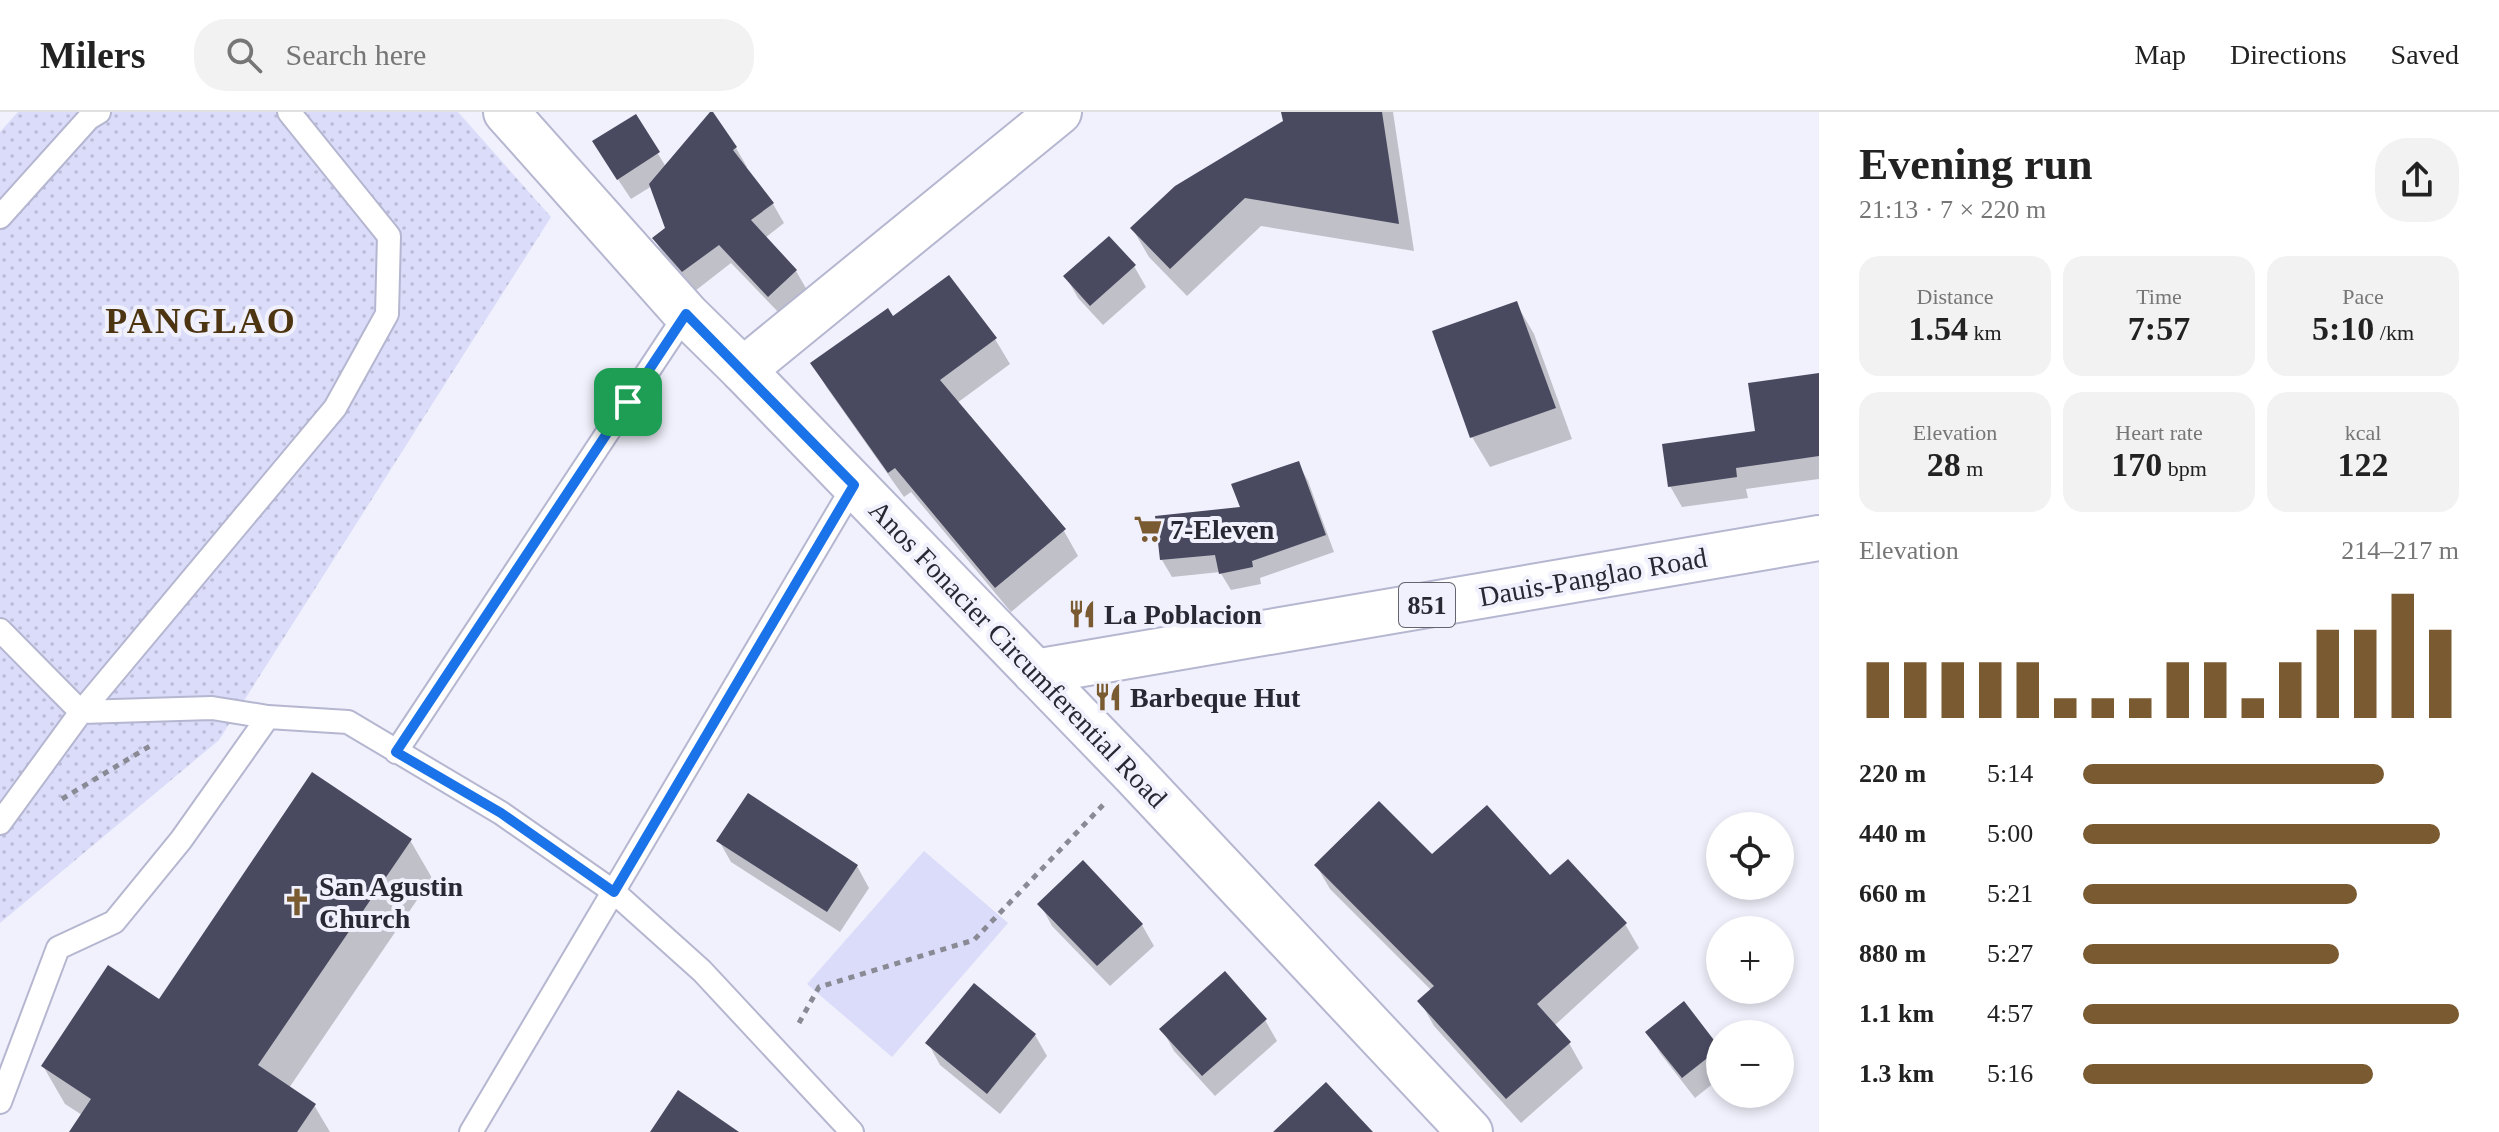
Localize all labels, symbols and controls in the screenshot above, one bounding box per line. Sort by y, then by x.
search box [194,19,754,91]
icon: search [222,33,266,77]
text: Milers [40,34,146,76]
text: Search here [286,38,426,71]
text: Map [2135,39,2186,70]
text: Directions [2230,39,2347,70]
text: Saved [2391,39,2459,70]
button: share [2375,138,2459,222]
text: Evening run [1859,140,2093,189]
text: 21:13 · 7 × 220 m [1859,195,2046,224]
text: Distance [1917,284,1993,309]
text: Time [2136,284,2182,309]
text: Pace [2342,284,2384,309]
district label: PANGLAO [105,301,297,341]
text: 1.54 [1908,310,1968,347]
text: 7:57 [2128,310,2190,347]
text: 5:10 [2312,310,2374,347]
text: km [1968,320,2002,345]
text: /km [2374,320,2414,345]
pin [594,368,662,436]
icon: arrive [606,380,650,424]
text: Elevation [1913,420,1997,445]
text: Heart rate [2115,420,2203,445]
text: kcal [2345,420,2381,445]
text: 28 [1927,446,1961,483]
text: 170 [2111,446,2162,483]
text: 122 [2338,446,2389,483]
text: m [1961,456,1983,481]
text: bpm [2162,456,2207,481]
street label: Anos Fonacier Circumferential Road [863,494,1173,814]
supermarket icon: 7-Eleven [1133,514,1163,544]
place label: 7-Eleven [1170,514,1275,545]
text: Elevation [1859,536,1959,565]
text: 214–217 m [2341,536,2459,565]
street label: Dauis-Panglao Road [1477,542,1709,612]
road number: 851 [1399,583,1455,627]
restaurant icon: La Poblacion [1067,599,1097,629]
place label: La Poblacion [1104,599,1262,630]
restaurant icon: Barbeque Hut [1093,682,1123,712]
place label: Barbeque Hut [1130,682,1301,713]
text: 220 m [1859,759,1926,788]
text: 5:14 [1987,759,2033,788]
map controls [1706,812,1794,1108]
button: locate [1706,812,1794,900]
text: 440 m [1859,819,1926,848]
text: 5:00 [1987,819,2033,848]
place label: San Agustin Church [319,871,463,934]
text: 660 m [1859,879,1926,908]
text: 5:21 [1987,879,2033,908]
church icon: San Agustin Church [282,887,312,917]
button: + [1706,916,1794,1004]
text: 880 m [1859,939,1926,968]
text: 5:27 [1987,939,2033,968]
text: 1.1 km [1859,999,1934,1028]
text: 4:57 [1987,999,2033,1028]
button: − [1706,1020,1794,1108]
text: 1.3 km [1859,1059,1934,1088]
text: 5:16 [1987,1059,2033,1088]

